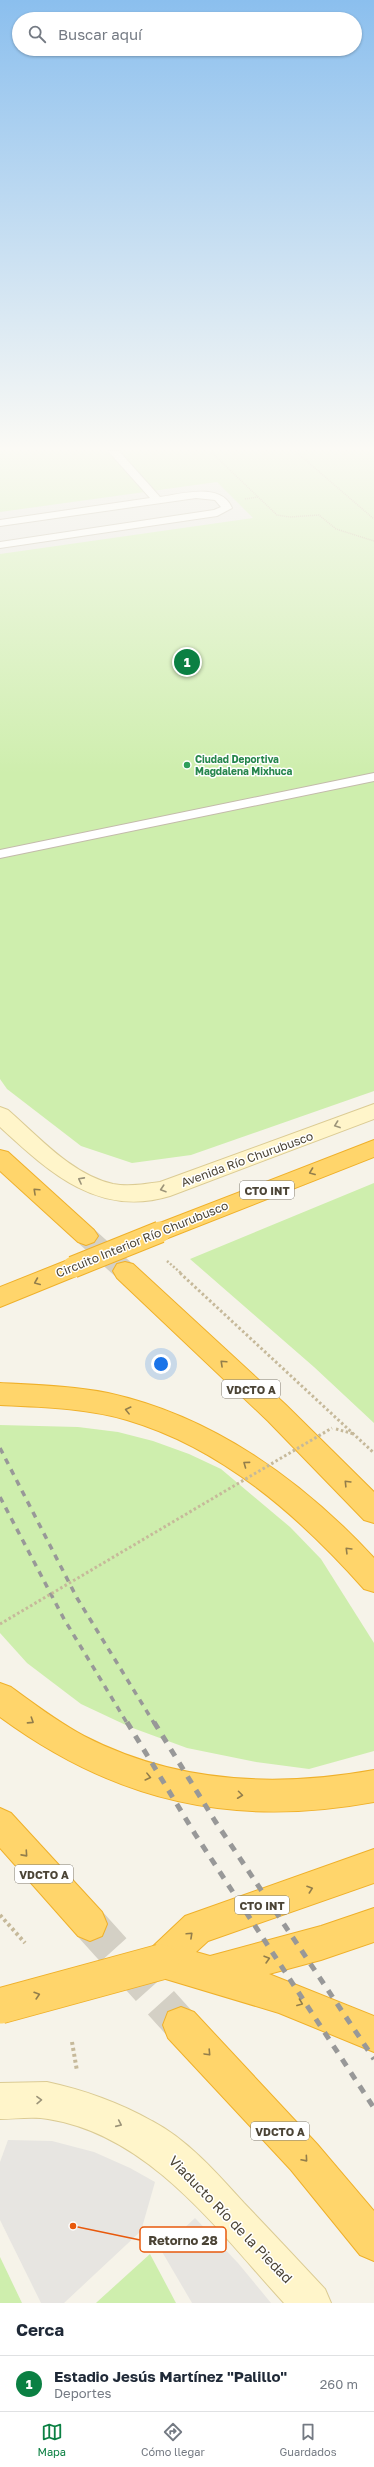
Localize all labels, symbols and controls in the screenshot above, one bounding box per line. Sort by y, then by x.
search box [12,12,362,56]
icon: search [26,23,48,45]
text: Buscar aquí [58,25,142,43]
pin: 1 [174,647,200,677]
place label: Ciudad Deportiva Magdalena Mixhuca [195,753,293,777]
marker: Ciudad Deportiva Magdalena Mixhuca [182,760,192,770]
one-way arrow [334,1120,341,1128]
street label: Avenida Río Churubusco [179,1128,315,1190]
one-way arrow [308,1168,315,1176]
one-way arrow [78,1177,85,1185]
road number: CTO INT [240,1181,294,1199]
one-way arrow [160,1185,167,1193]
one-way arrow [33,1188,41,1196]
street label: Circuito Interior Río Churubusco [54,1197,230,1281]
one-way arrow [33,1277,41,1285]
your location [151,1354,171,1374]
one-way arrow [221,1361,228,1368]
road number: VDCTO A [222,1380,280,1398]
one-way arrow [125,1406,132,1415]
one-way arrow [243,1461,250,1468]
one-way arrow [344,1480,352,1488]
one-way arrow [345,1547,353,1555]
one-way arrow [27,1716,34,1723]
one-way arrow [144,1772,151,1781]
one-way arrow [237,1791,243,1800]
one-way arrow [20,1849,27,1856]
road number: VDCTO A [15,1865,73,1883]
one-way arrow [307,1885,314,1894]
road number: CTO INT [235,1896,289,1914]
one-way arrow [185,1932,193,1940]
one-way arrow [263,1955,270,1964]
one-way arrow [34,1991,41,2000]
one-way arrow [296,1999,303,2007]
one-way arrow [203,2048,210,2056]
one-way arrow [36,2096,42,2104]
one-way arrow [114,2119,122,2127]
road number: VDCTO A [251,2122,309,2140]
street label: Viaducto Río de la Piedad [166,2152,296,2286]
one-way arrow [301,2154,308,2162]
callout: Retorno 28 [140,2227,226,2252]
text: Retorno 28 [148,2232,218,2248]
text: Cerca [16,2319,64,2340]
text: Estadio Jesús Martínez "Palillo" [54,2367,287,2385]
text: 1 [26,2376,32,2392]
text: 260 m [320,2376,358,2392]
text: Deportes [54,2385,111,2401]
tab: Mapa [37,2421,66,2458]
tab: Cómo llegar [141,2421,205,2458]
tab: Guardados [280,2421,337,2458]

